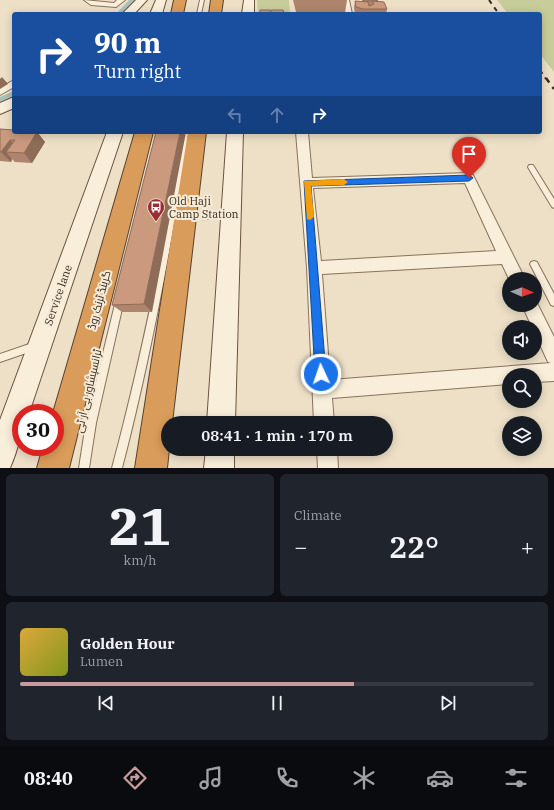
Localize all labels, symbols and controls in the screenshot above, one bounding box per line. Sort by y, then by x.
text: 90 m [94,24,161,61]
icon: right [28,28,80,80]
text: Turn right [94,60,181,83]
icon: left [224,104,246,126]
icon: ahead [266,104,288,126]
icon: right [308,104,330,126]
pin [452,137,486,178]
icon: arrive [458,143,480,165]
place label: Old Haji Camp Station [169,194,239,221]
bus stop icon: Old Haji Camp Station [146,197,166,222]
street label: Service lane [41,263,75,327]
street label: گرینڈ ٹرنک روڈ [84,269,114,331]
north arrow [502,272,542,312]
map controls [502,272,542,456]
button: sound [502,320,542,360]
street label: ٹرانسپشاور بی آر ٹی [72,348,104,434]
position arrow [300,353,342,395]
button: search [502,368,542,408]
speed limit sign: 30 [12,404,64,456]
button: layers [502,416,542,456]
text: 08:41 · 1 min · 170 m [201,426,353,445]
text: 21 [109,492,171,559]
text: Climate [294,507,341,524]
text: 22° [389,527,439,566]
text: − [294,532,307,561]
text: + [521,532,534,561]
text: km/h [124,552,156,569]
text: Golden Hour [80,634,175,653]
text: Lumen [80,653,123,670]
icon: previous [95,692,117,714]
icon: pause [266,692,288,714]
icon: next [437,692,459,714]
icon: directions [121,764,149,792]
icon: music [197,764,225,792]
icon: phone [273,764,301,792]
icon: climate [350,764,378,792]
icon: car [426,764,454,792]
icon: filters [502,764,530,792]
text: 08:40 [24,767,73,790]

